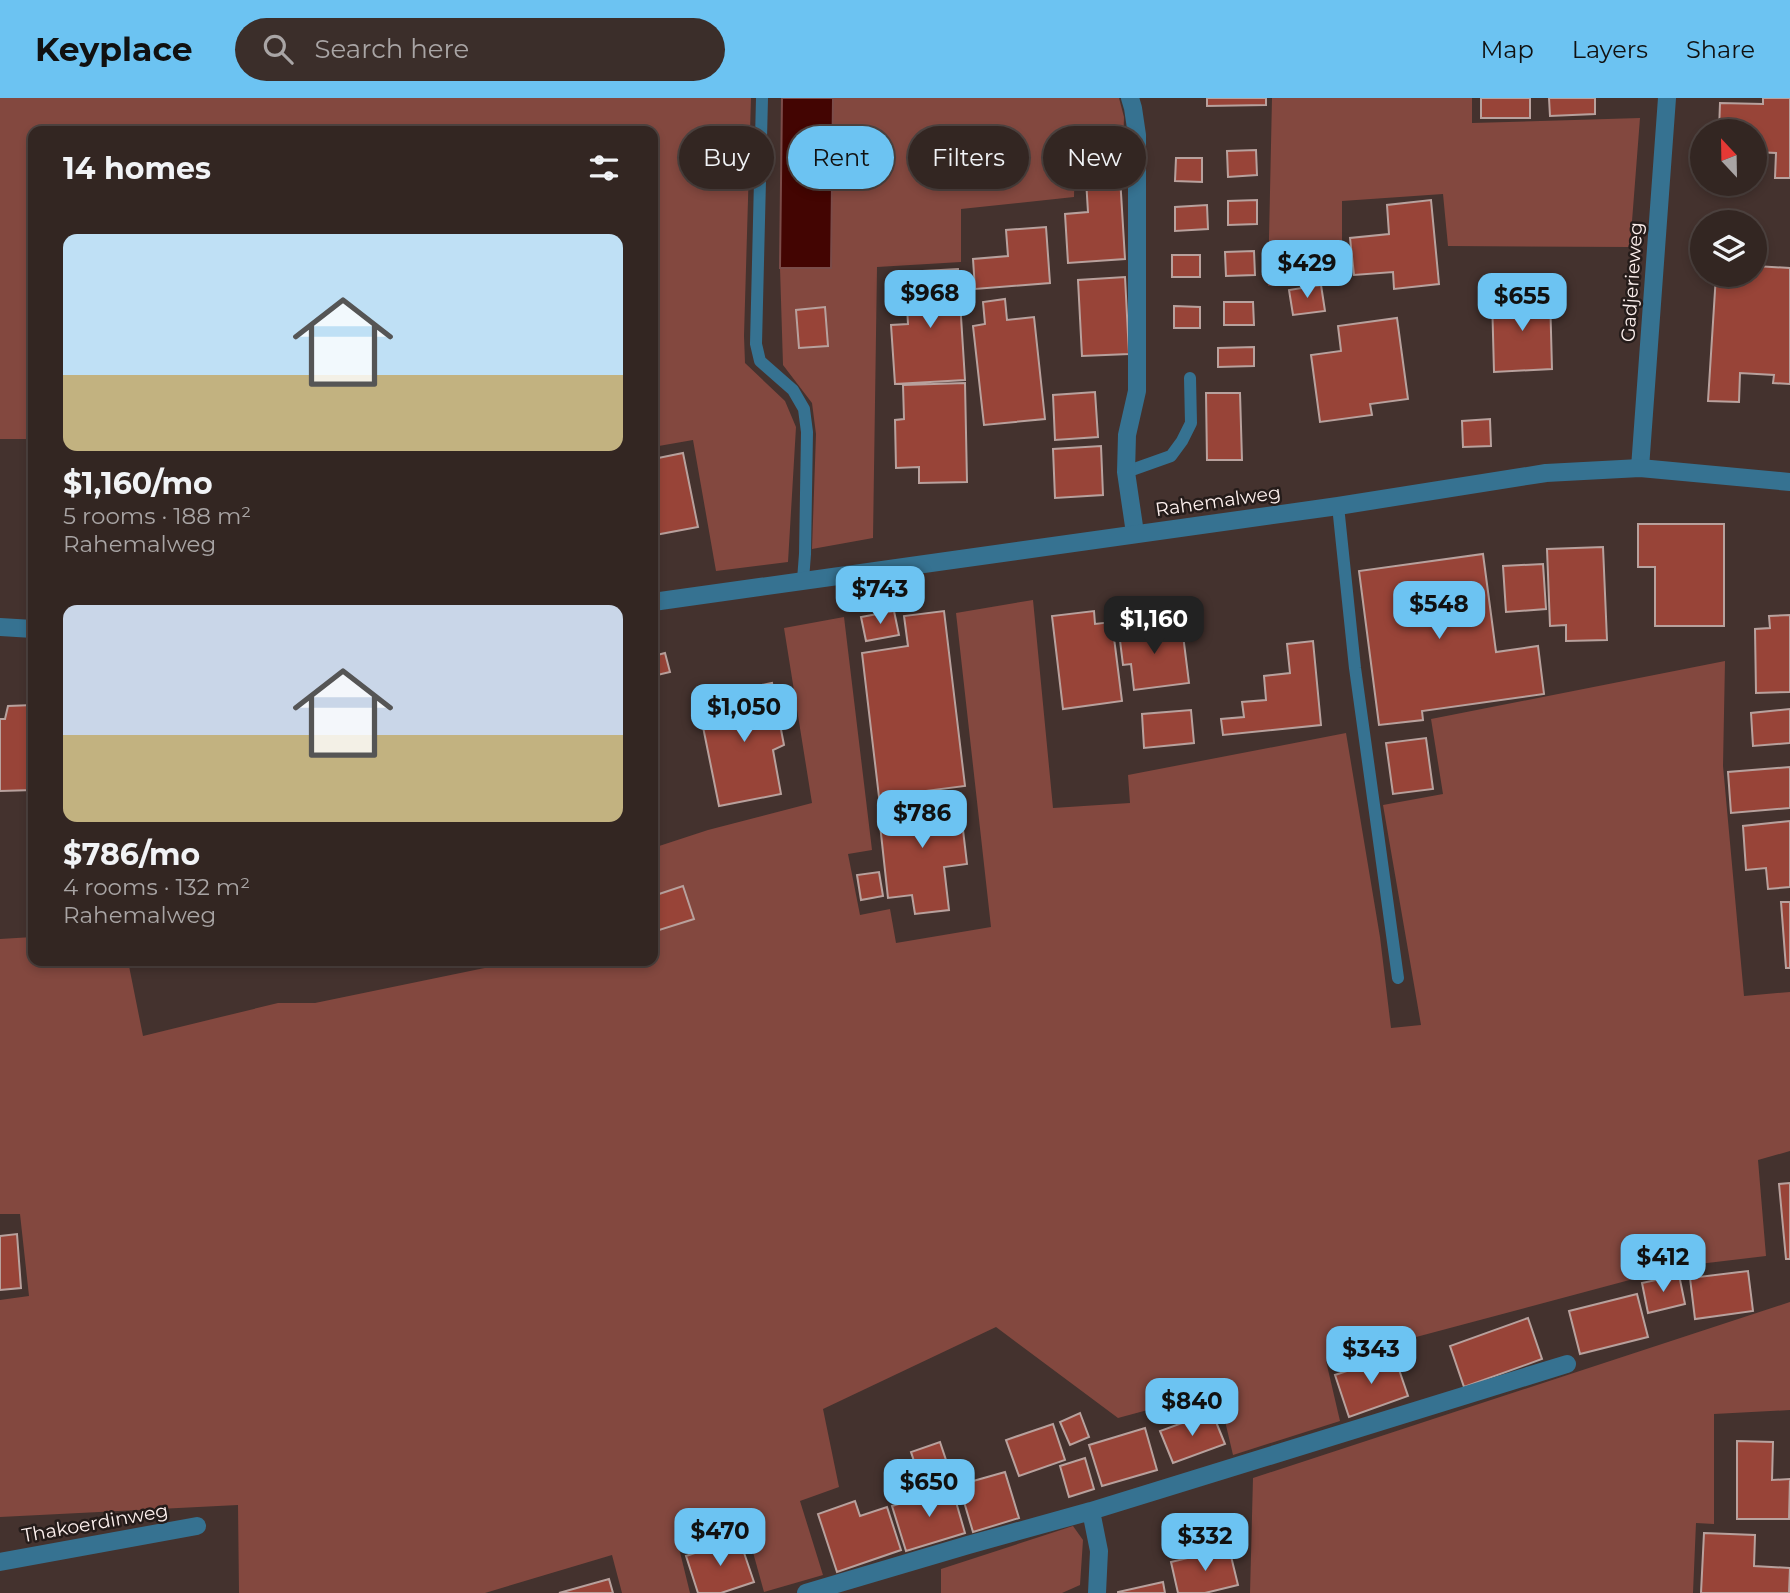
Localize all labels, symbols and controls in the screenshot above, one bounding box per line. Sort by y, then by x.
search box [235,18,725,81]
text: Keyplace [35,29,193,69]
icon: search [259,30,297,68]
text: Search here [315,33,469,65]
text: Map [1480,35,1534,64]
text: Layers [1572,35,1648,64]
text: Share [1686,35,1755,64]
north arrow [1690,119,1768,196]
map controls [1690,119,1767,287]
chip: Buy [679,126,774,189]
chip: Rent [788,126,894,189]
chip: Filters [908,126,1029,189]
chip: New [1043,126,1146,189]
icon: filters [585,149,623,187]
text: 14 homes [63,150,211,187]
button: layers [1690,210,1767,287]
street label: Gadjerieweg [1616,221,1648,343]
pin: $429 [1266,240,1348,300]
text: $429 [1278,249,1336,277]
pin: $968 [889,271,971,330]
pin: $655 [1481,274,1563,333]
icon: home [280,279,406,405]
text: $968 [901,279,959,307]
text: $655 [1494,282,1550,310]
text: $1,160/mo [63,465,213,502]
street label: Rahemalweg [1154,481,1282,521]
text: 5 rooms · 188 m² [63,502,251,530]
text: Rahemalweg [63,530,216,558]
pin: $743 [839,566,921,626]
text: $743 [852,575,908,603]
pin: $548 [1398,582,1480,641]
text: $548 [1409,590,1469,618]
pin: $1,160 [1097,596,1211,656]
text: $1,160 [1120,605,1188,633]
icon: home [280,650,406,776]
pin: $1,050 [687,684,801,744]
text: $1,050 [707,693,781,721]
pin: $786 [881,790,963,850]
text: $786 [893,799,951,827]
text: $786/mo [63,836,200,873]
text: 4 rooms · 132 m² [63,873,250,901]
text: Rahemalweg [63,901,216,929]
pin: $412 [1622,1234,1704,1294]
text: $412 [1637,1243,1689,1271]
pin: $343 [1330,1326,1412,1386]
text: $343 [1342,1335,1400,1363]
pin: $840 [1151,1378,1233,1438]
text: $840 [1161,1387,1223,1415]
pin: $650 [888,1460,970,1519]
text: $650 [900,1468,958,1496]
street label: Thakoerdinweg [20,1499,170,1547]
pin: $470 [679,1508,761,1568]
pin: $332 [1164,1514,1246,1573]
text: $470 [690,1517,750,1545]
text: $332 [1177,1522,1233,1550]

